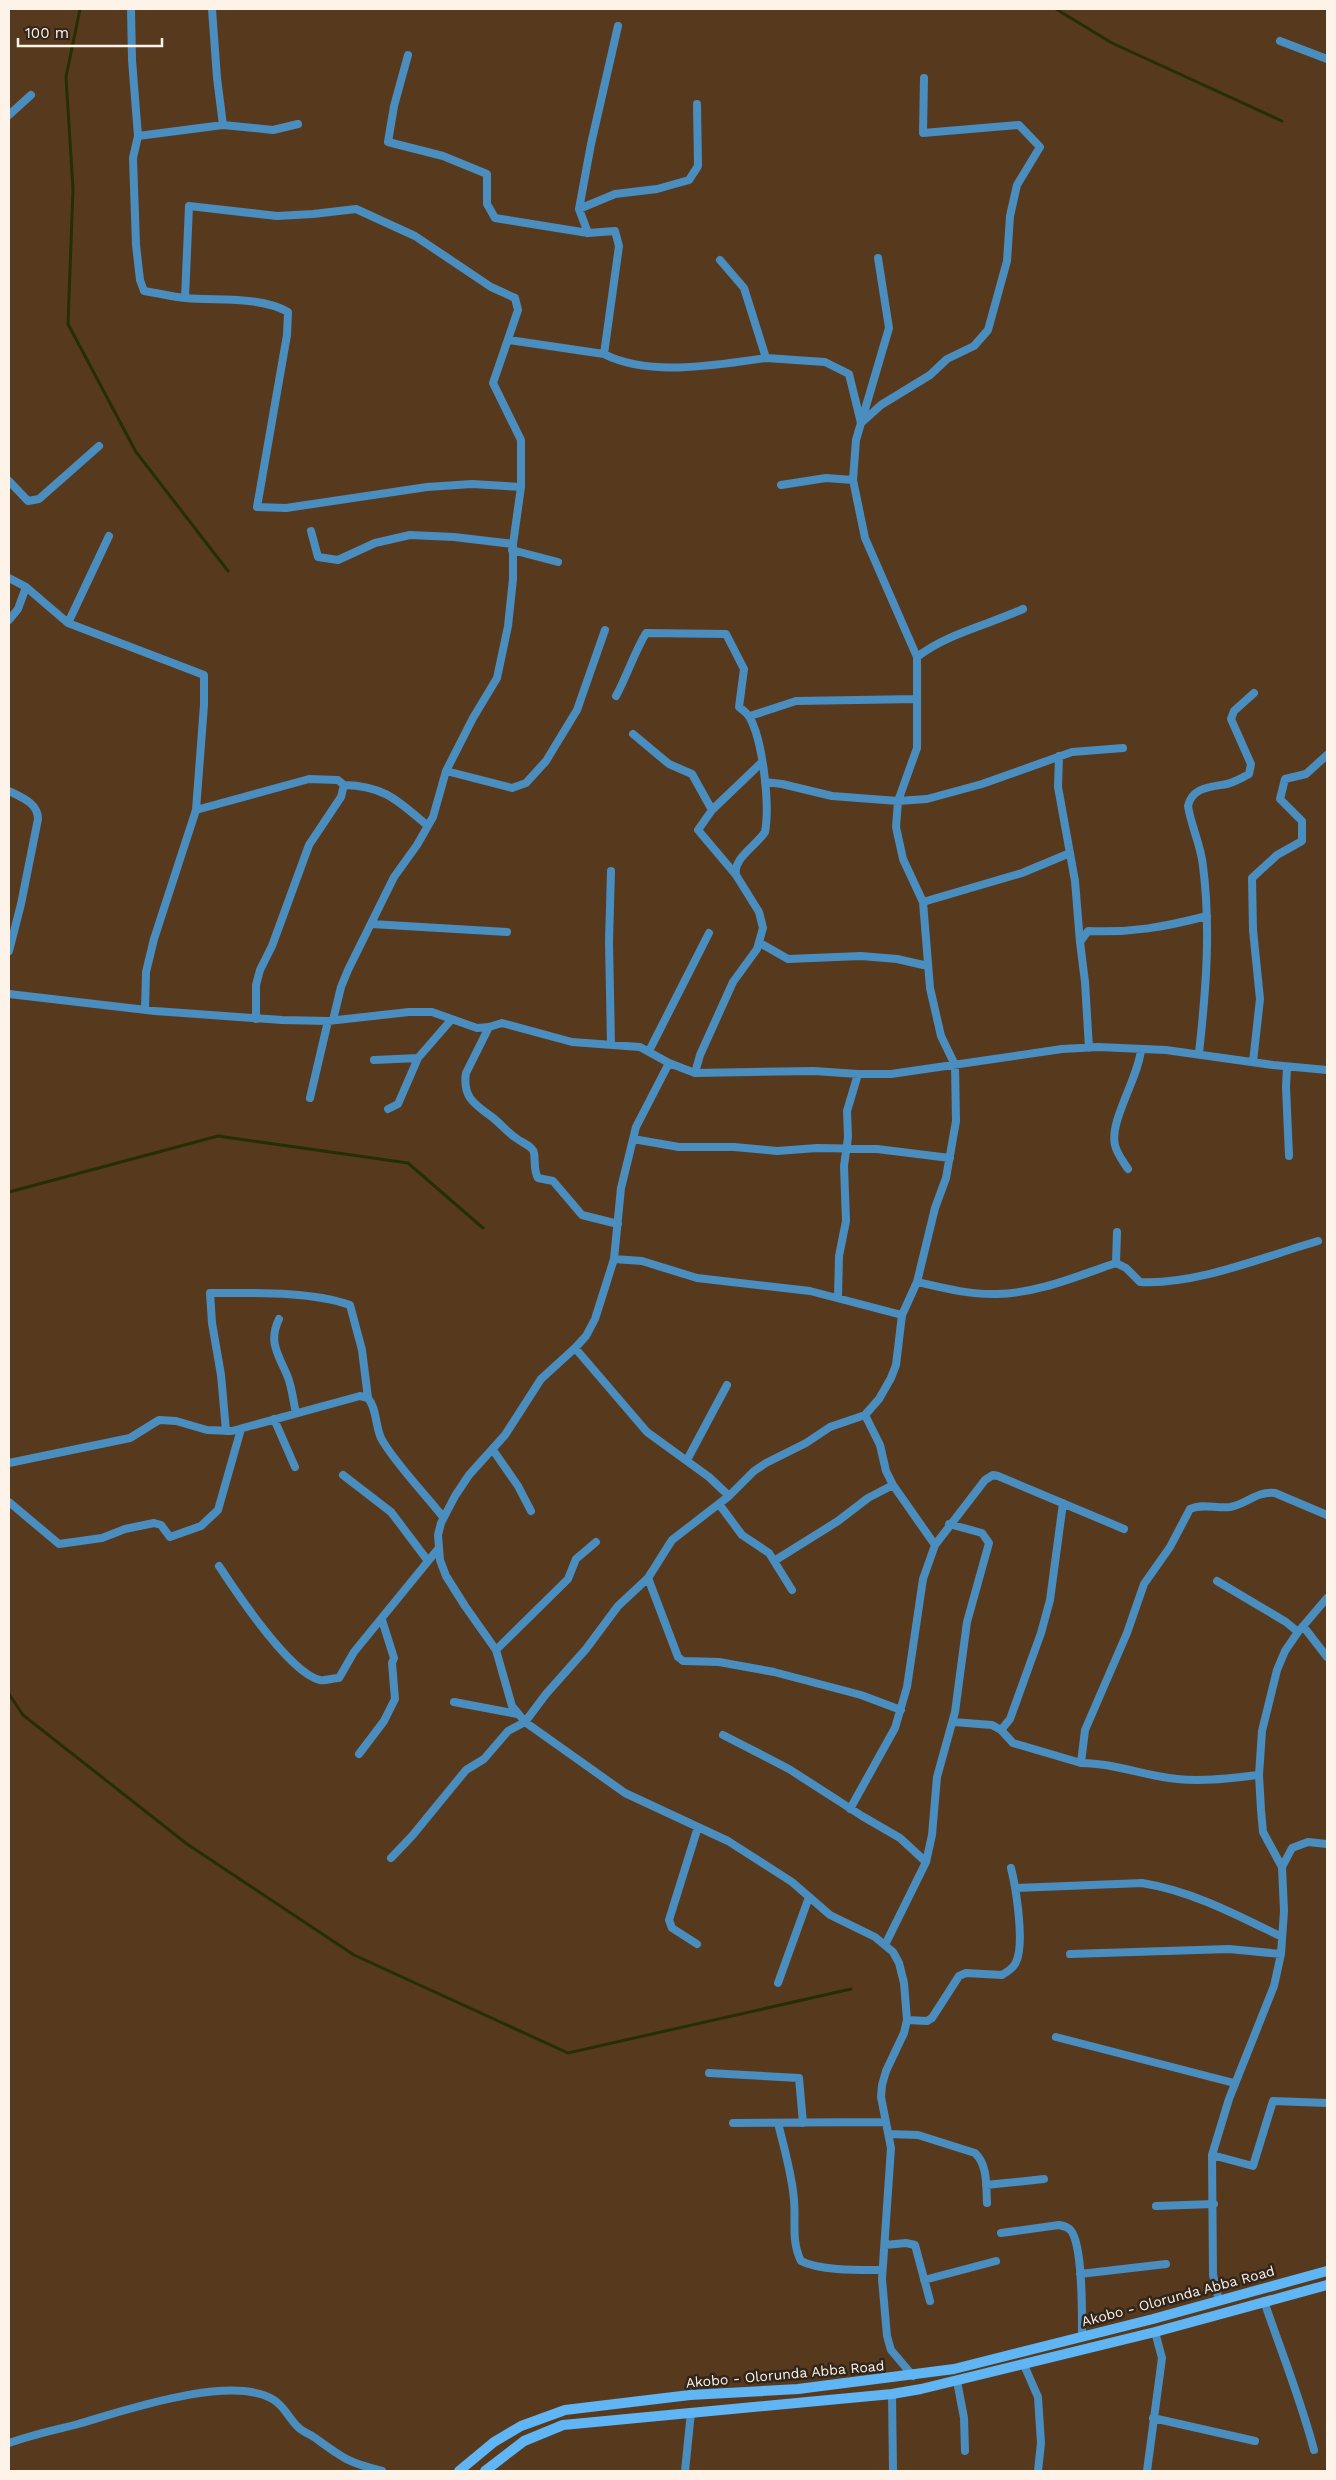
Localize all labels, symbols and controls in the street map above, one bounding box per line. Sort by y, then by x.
scale bar [18,15,161,47]
text: 100 m [25,24,69,42]
street label: Akobo - Olorunda Abba Road [1080,2262,1276,2330]
street label: Akobo - Olorunda Abba Road [685,2357,885,2391]

